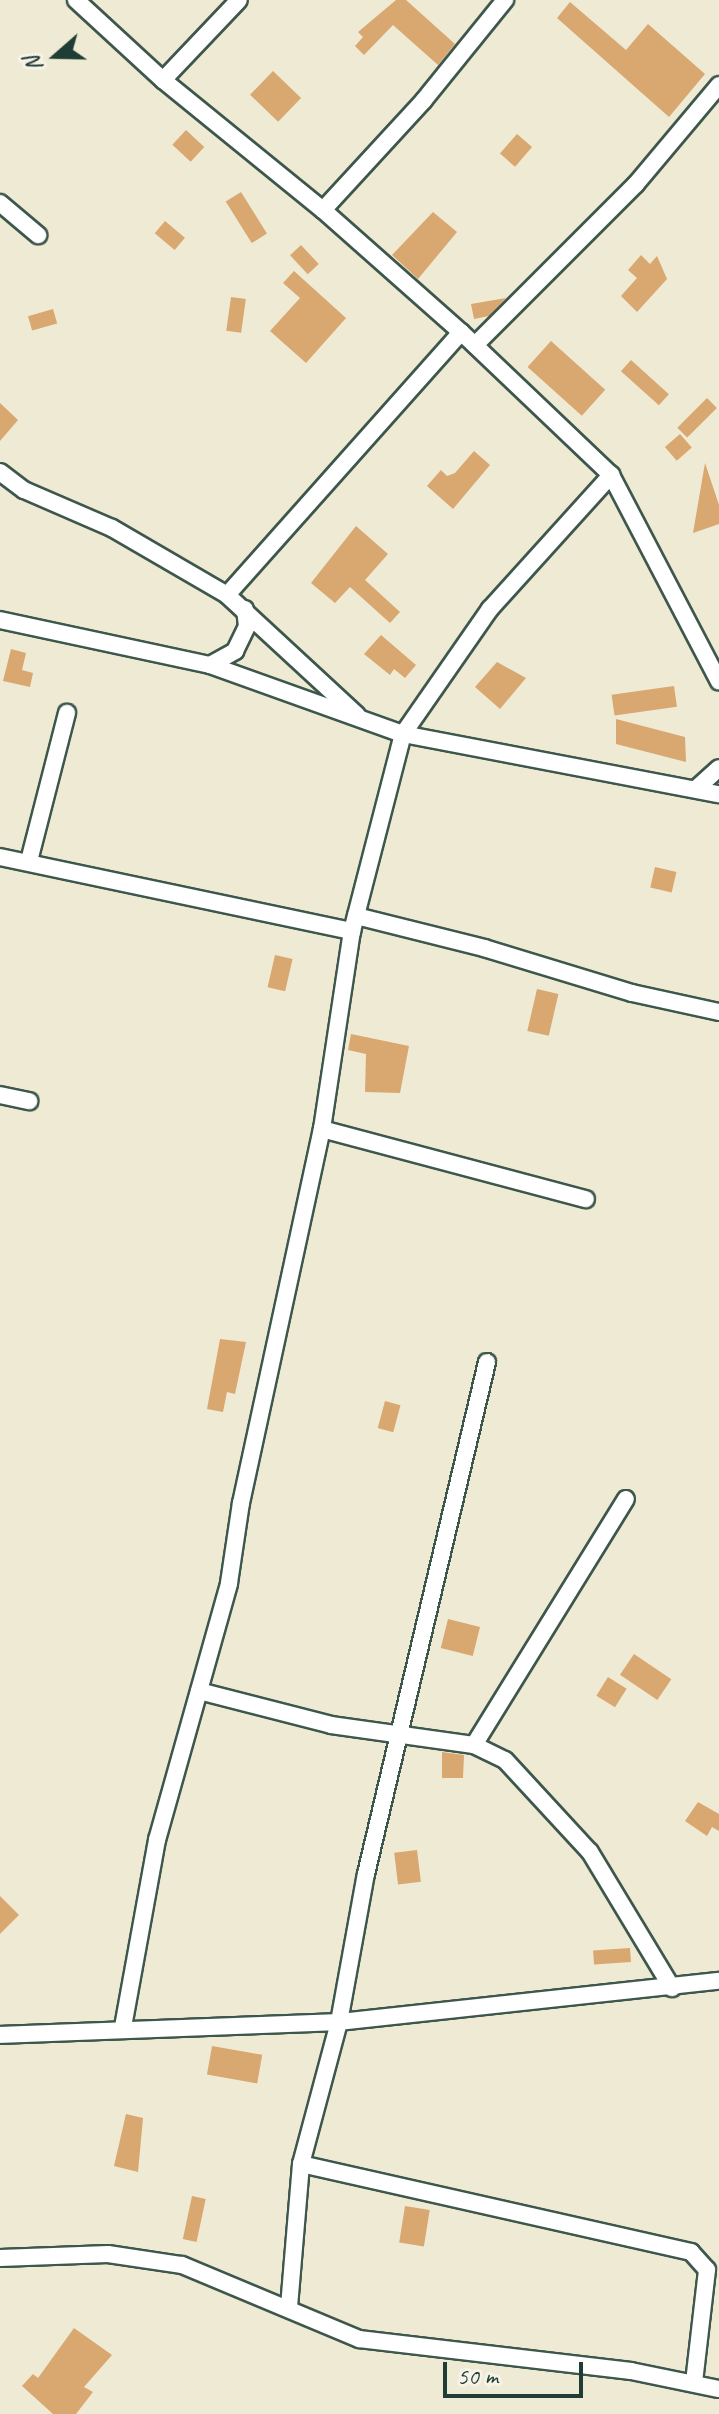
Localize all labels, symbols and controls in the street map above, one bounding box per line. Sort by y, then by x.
north arrow [16,16,96,96]
text: N [18,53,49,75]
scale bar [447,2346,587,2396]
text: 50 m [457,2361,498,2391]

